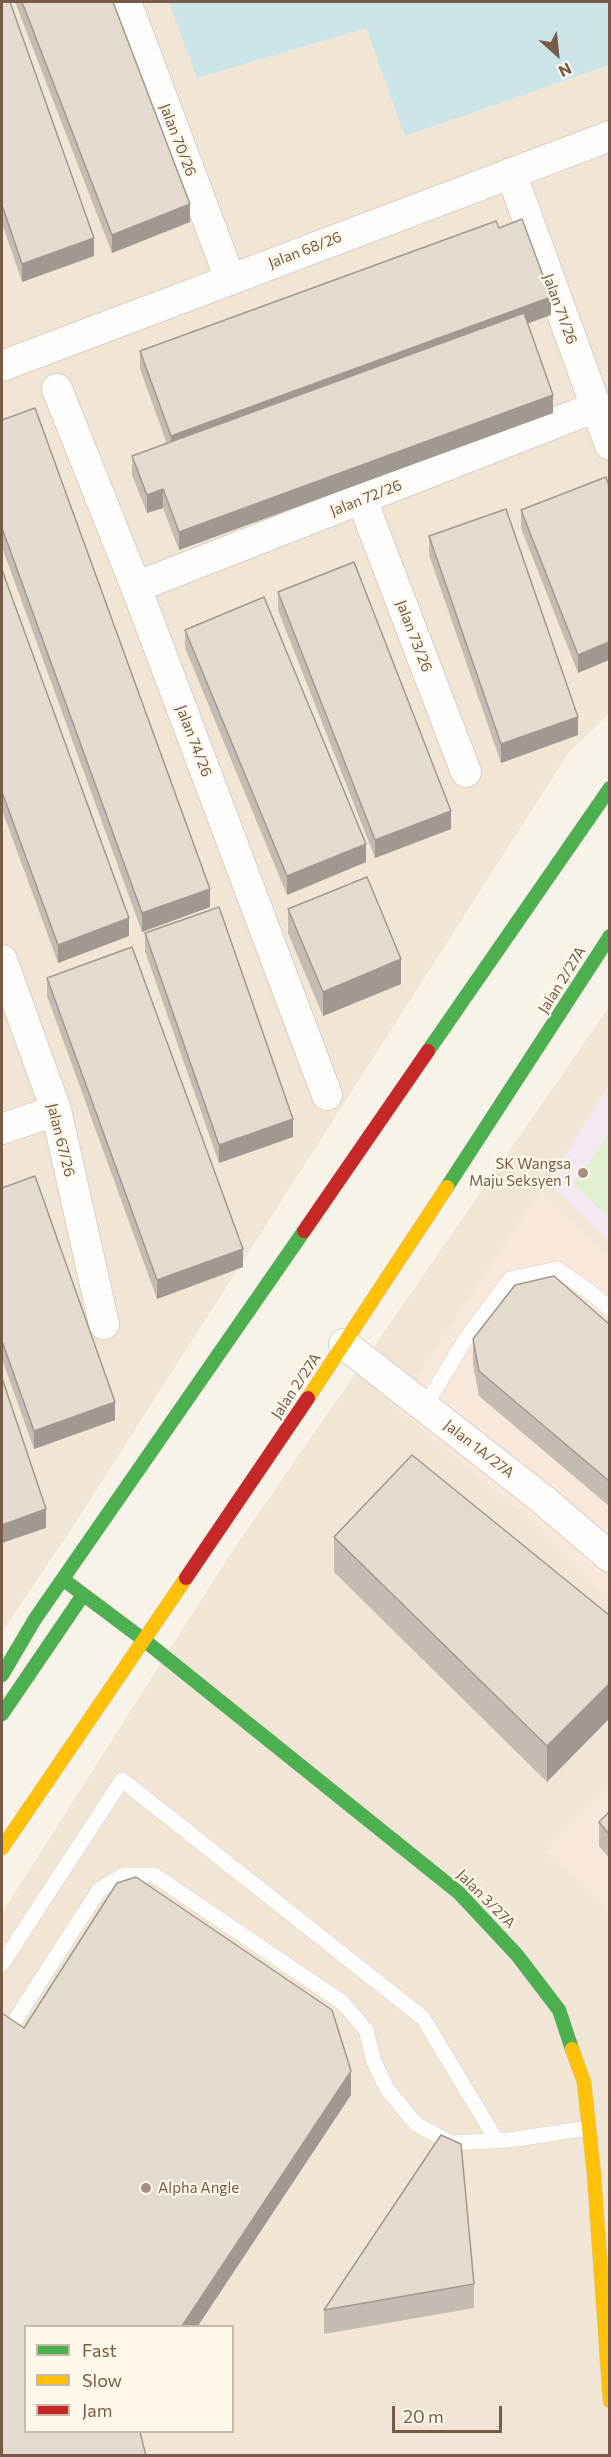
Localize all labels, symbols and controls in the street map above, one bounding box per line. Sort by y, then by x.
north arrow [527,24,587,84]
text: N [556,59,575,82]
street label: Jalan 70/26 [156,101,200,179]
street label: Jalan 68/26 [266,228,344,272]
street label: Jalan 71/26 [539,271,581,347]
street label: Jalan 72/26 [327,476,405,520]
street label: Jalan 73/26 [392,598,436,674]
street label: Jalan 74/26 [172,703,216,779]
street label: Jalan 2/27A [534,943,590,1017]
street label: Jalan 67/26 [43,1101,79,1179]
place label: SK Wangsa Maju Seksyen 1 [469,1155,571,1190]
marker: SK Wangsa Maju Seksyen 1 [576,1166,590,1180]
street label: Jalan 2/27A [267,1350,325,1422]
street label: Jalan 1A/27A [440,1416,518,1482]
street label: Jalan 3/27A [453,1866,519,1932]
place label: Alpha Angle [158,2179,239,2197]
marker: Alpha Angle [139,2181,153,2195]
legend [24,2325,234,2433]
text: Fast [82,2339,117,2361]
text: Slow [82,2369,122,2391]
scale bar [395,2394,504,2432]
text: Jam [82,2399,112,2421]
text: 20 m [403,2405,444,2427]

